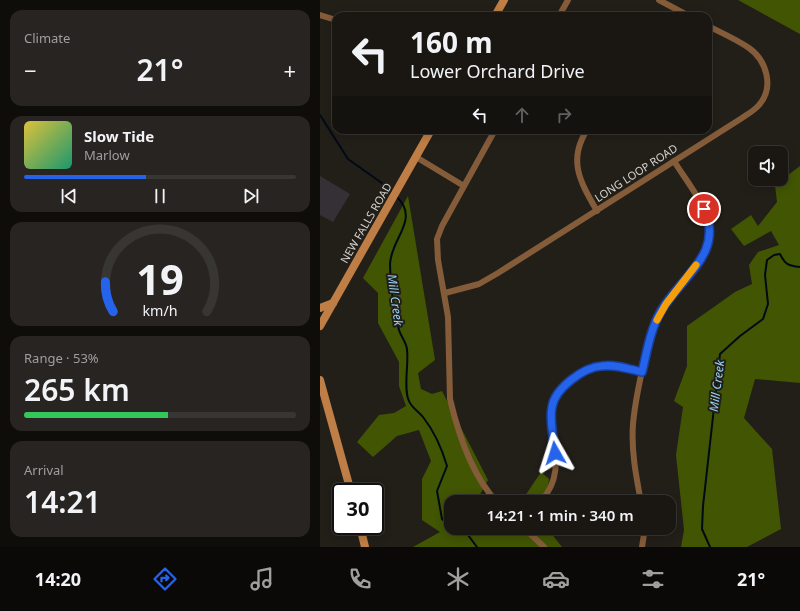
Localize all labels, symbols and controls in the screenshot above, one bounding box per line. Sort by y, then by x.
text: 160 m [410,23,493,61]
icon: left [344,28,396,80]
text: Climate [24,29,70,47]
text: 21° [136,49,184,90]
text: − [24,55,37,85]
text: + [283,55,296,85]
text: Lower Orchard Drive [410,59,585,83]
icon: left [469,104,491,126]
icon: ahead [511,104,533,126]
icon: right [553,104,575,126]
text: Slow Tide [84,126,154,146]
street label: LONG LOOP ROAD [591,140,680,205]
text: Marlow [84,146,130,164]
map controls [748,146,788,186]
button: sound [748,146,788,186]
street label: NEW FALLS ROAD [336,180,395,266]
icon: previous [58,185,80,207]
icon: pause [149,185,171,207]
icon: next [240,185,262,207]
pin [687,192,721,226]
icon: arrive [693,198,715,220]
text: 19 [136,250,184,306]
water label: Mill Creek [383,273,408,328]
text: km/h [142,300,178,319]
text: Range · 53% [24,349,99,367]
water label: Mill Creek [705,358,728,413]
text: 265 km [24,369,130,410]
position arrow [534,432,576,474]
text: Arrival [24,461,64,479]
text: 14:21 [24,481,101,522]
speed limit sign: 30 [332,483,384,535]
text: 14:21 · 1 min · 340 m [486,505,634,525]
icon: directions [151,565,179,593]
icon: music [248,565,276,593]
icon: phone [346,565,374,593]
icon: climate [444,565,472,593]
icon: car [542,565,570,593]
icon: filters [639,565,667,593]
text: 14:20 [35,567,81,591]
text: 21° [737,567,765,591]

